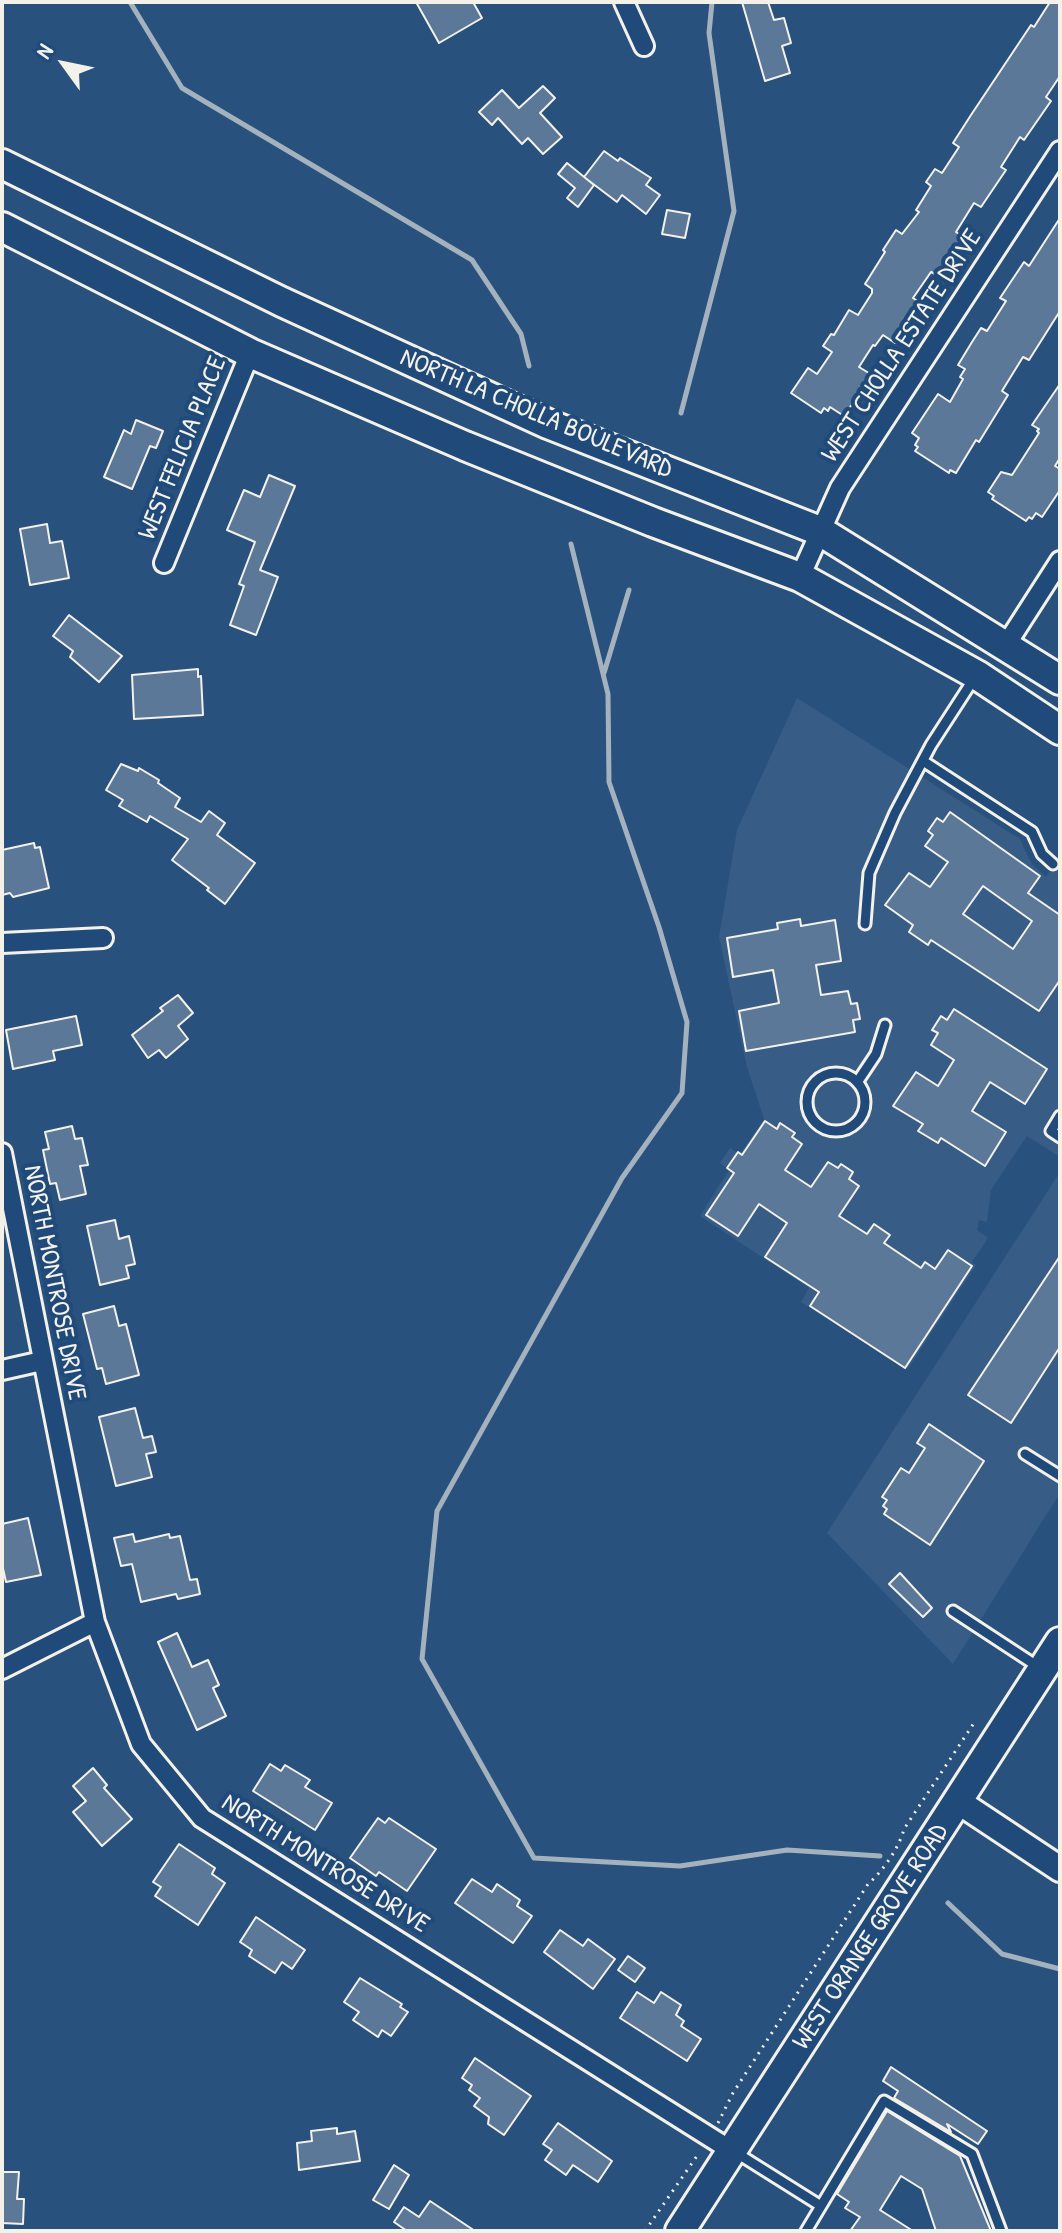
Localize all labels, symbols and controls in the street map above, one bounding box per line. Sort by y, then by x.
north arrow [24,24,104,104]
text: N [28,38,60,64]
street label: WEST CHOLLA ESTATE DRIVE [815,224,989,468]
street label: NORTH LA CHOLLA BOULEVARD [395,343,677,485]
street label: WEST FELICIA PLACE [132,352,234,544]
street label: NORTH MONTROSE DRIVE [16,1163,92,1403]
street label: NORTH MONTROSE DRIVE [216,1788,434,1940]
street label: WEST ORANGE GROVE ROAD [786,1818,956,2056]

